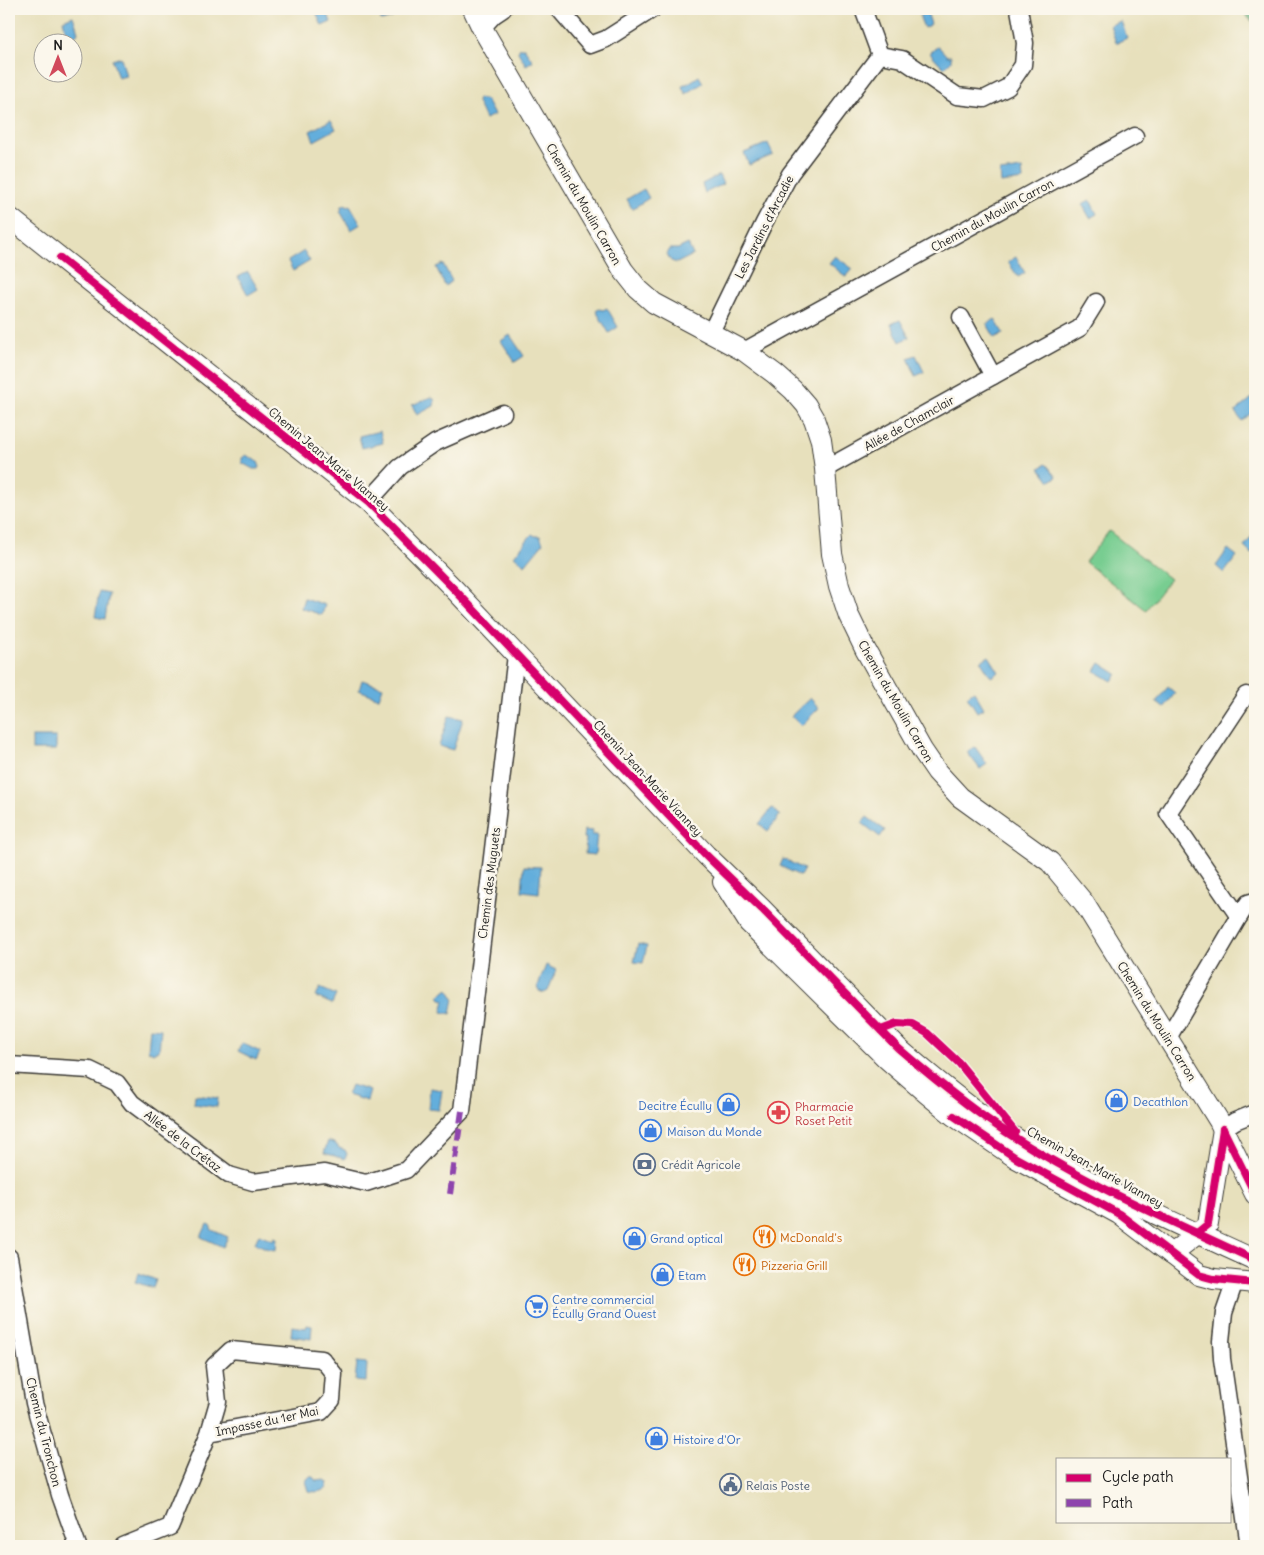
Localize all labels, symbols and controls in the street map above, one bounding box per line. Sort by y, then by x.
north arrow [32,32,82,82]
text: N [53,36,63,54]
street label: Chemin du Moulin Carron [543,141,625,267]
street label: Les Jardins d'Arcadie [731,173,797,281]
street label: Chemin du Moulin Carron [928,175,1056,255]
street label: Allée de Chamclair [861,392,957,454]
street label: Chemin Jean-Marie Vianney [265,404,393,514]
street label: Chemin du Moulin Carron [855,638,937,764]
street label: Chemin Jean-Marie Vianney [590,717,706,839]
street label: Chemin des Muguets [475,826,503,940]
street label: Chemin du Moulin Carron [1114,959,1200,1083]
shop icon: Decathlon [1105,1089,1129,1113]
shop icon: Decitre Écully [716,1093,740,1117]
place label: Decathlon [1133,1094,1188,1109]
place label: Decitre Écully [638,1098,712,1113]
place label: Pharmacie Roset Petit [795,1099,853,1128]
pharmacy icon: Pharmacie Roset Petit [767,1101,791,1125]
street label: Allée de la Crétaz [141,1107,225,1175]
shop icon: Maison du Monde [639,1119,663,1143]
street label: Chemin Jean-Marie Vianney [1024,1123,1166,1211]
place label: Maison du Monde [667,1124,762,1139]
bank icon: Crédit Agricole [633,1152,657,1176]
place label: Crédit Agricole [661,1157,740,1172]
restaurant icon: McDonald's [752,1225,776,1249]
shop icon: Grand optical [622,1226,646,1250]
place label: McDonald's [780,1230,842,1245]
place label: Grand optical [650,1231,723,1246]
restaurant icon: Pizzeria Grill [733,1253,757,1277]
place label: Pizzeria Grill [761,1258,828,1273]
shop icon: Etam [650,1263,674,1287]
place label: Etam [678,1268,707,1283]
place label: Centre commercial Écully Grand Ouest [552,1292,656,1321]
supermarket icon: Centre commercial Écully Grand Ouest [524,1294,548,1318]
street label: Chemin du Tronchon [23,1376,65,1488]
street label: Impasse du 1er Mai [214,1403,320,1439]
shop icon: Histoire d'Or [645,1427,669,1451]
place label: Histoire d'Or [673,1432,741,1447]
legend [1056,1458,1232,1522]
text: Cycle path [1102,1467,1174,1486]
public building icon: Relais Poste [718,1473,742,1497]
place label: Relais Poste [746,1478,810,1493]
text: Path [1102,1493,1133,1512]

